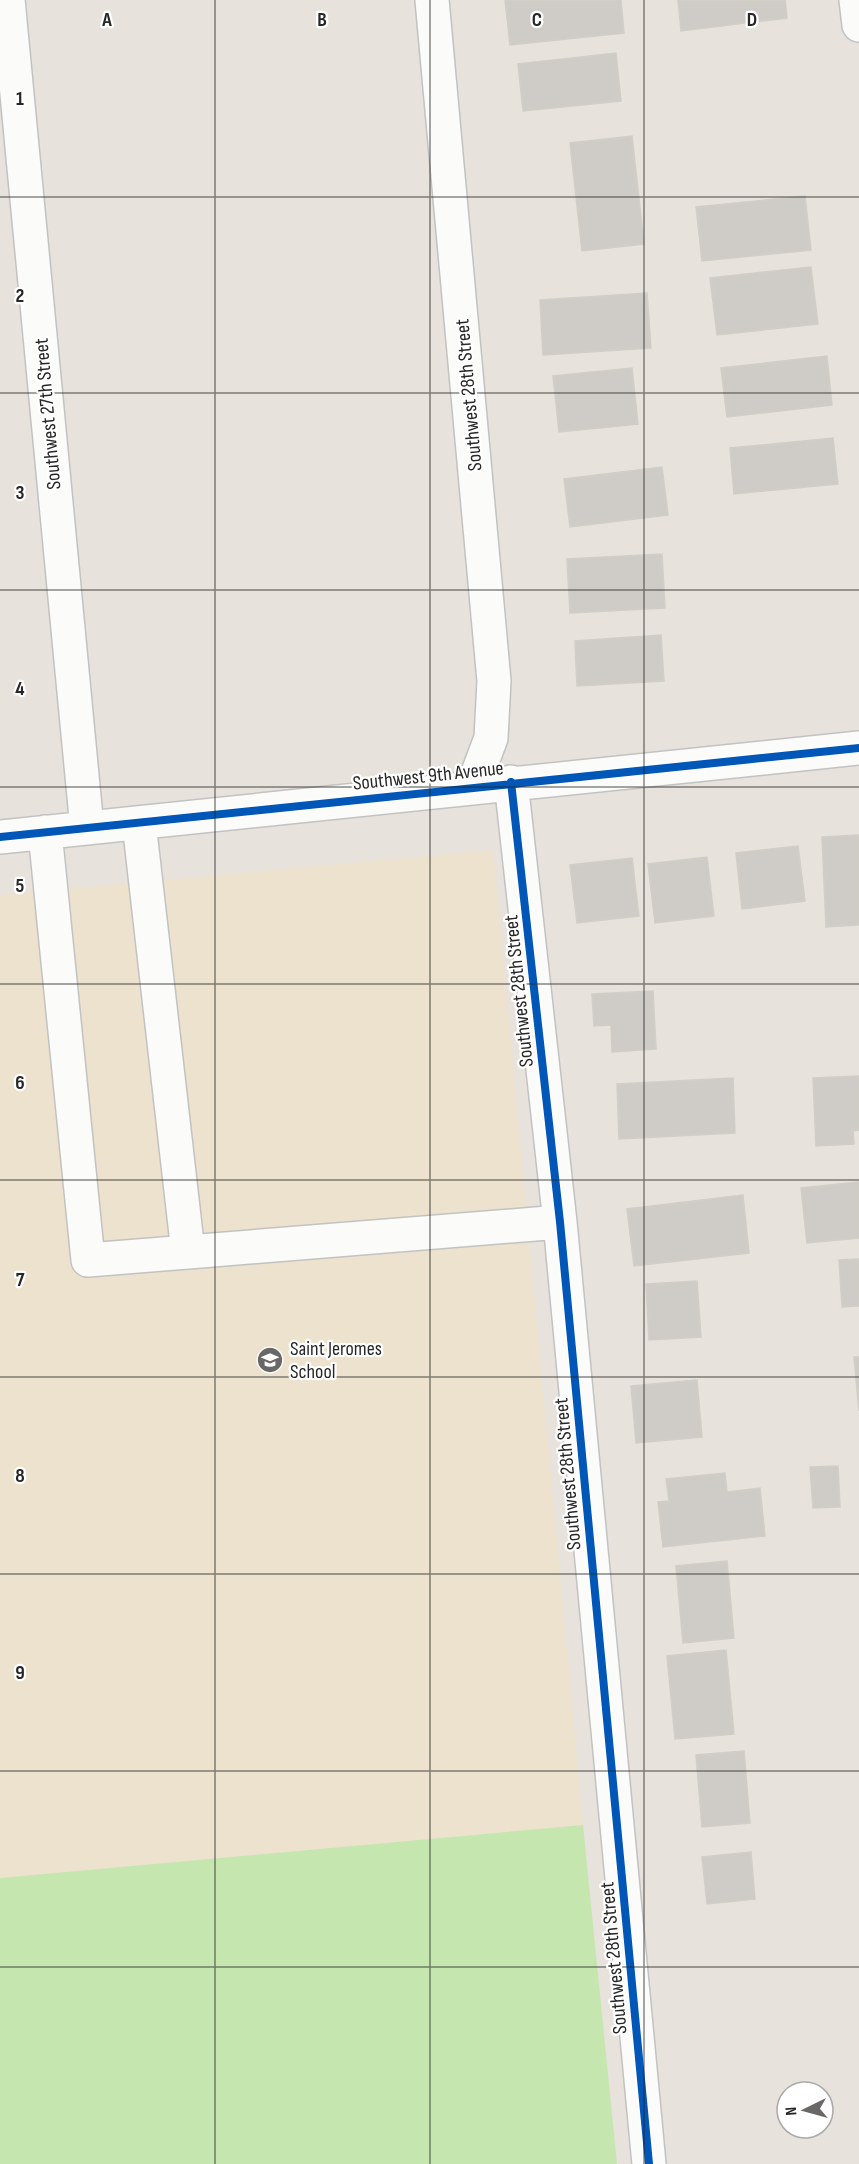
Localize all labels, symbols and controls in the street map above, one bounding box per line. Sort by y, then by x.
text: A [101,8,112,32]
text: B [317,8,327,32]
text: C [532,8,542,32]
text: D [747,8,757,32]
text: 1 [16,87,24,111]
text: 2 [16,284,24,308]
street label: Southwest 28th Street [450,318,488,472]
street label: Southwest 27th Street [29,337,67,491]
text: 3 [16,481,25,505]
text: 4 [15,677,25,701]
street label: Southwest 9th Avenue [352,756,505,796]
text: 5 [16,874,25,898]
street label: Southwest 28th Street [499,914,539,1068]
text: 6 [15,1071,25,1095]
text: 7 [16,1268,25,1292]
place label: Saint Jeromes School [290,1337,382,1384]
school or university icon: Saint Jeromes School [255,1345,285,1375]
street label: Southwest 28th Street [549,1397,587,1551]
text: 8 [15,1464,25,1488]
text: 9 [15,1661,25,1685]
street label: Southwest 28th Street [595,1881,633,2035]
north arrow [775,2080,835,2140]
text: N [782,2106,801,2116]

